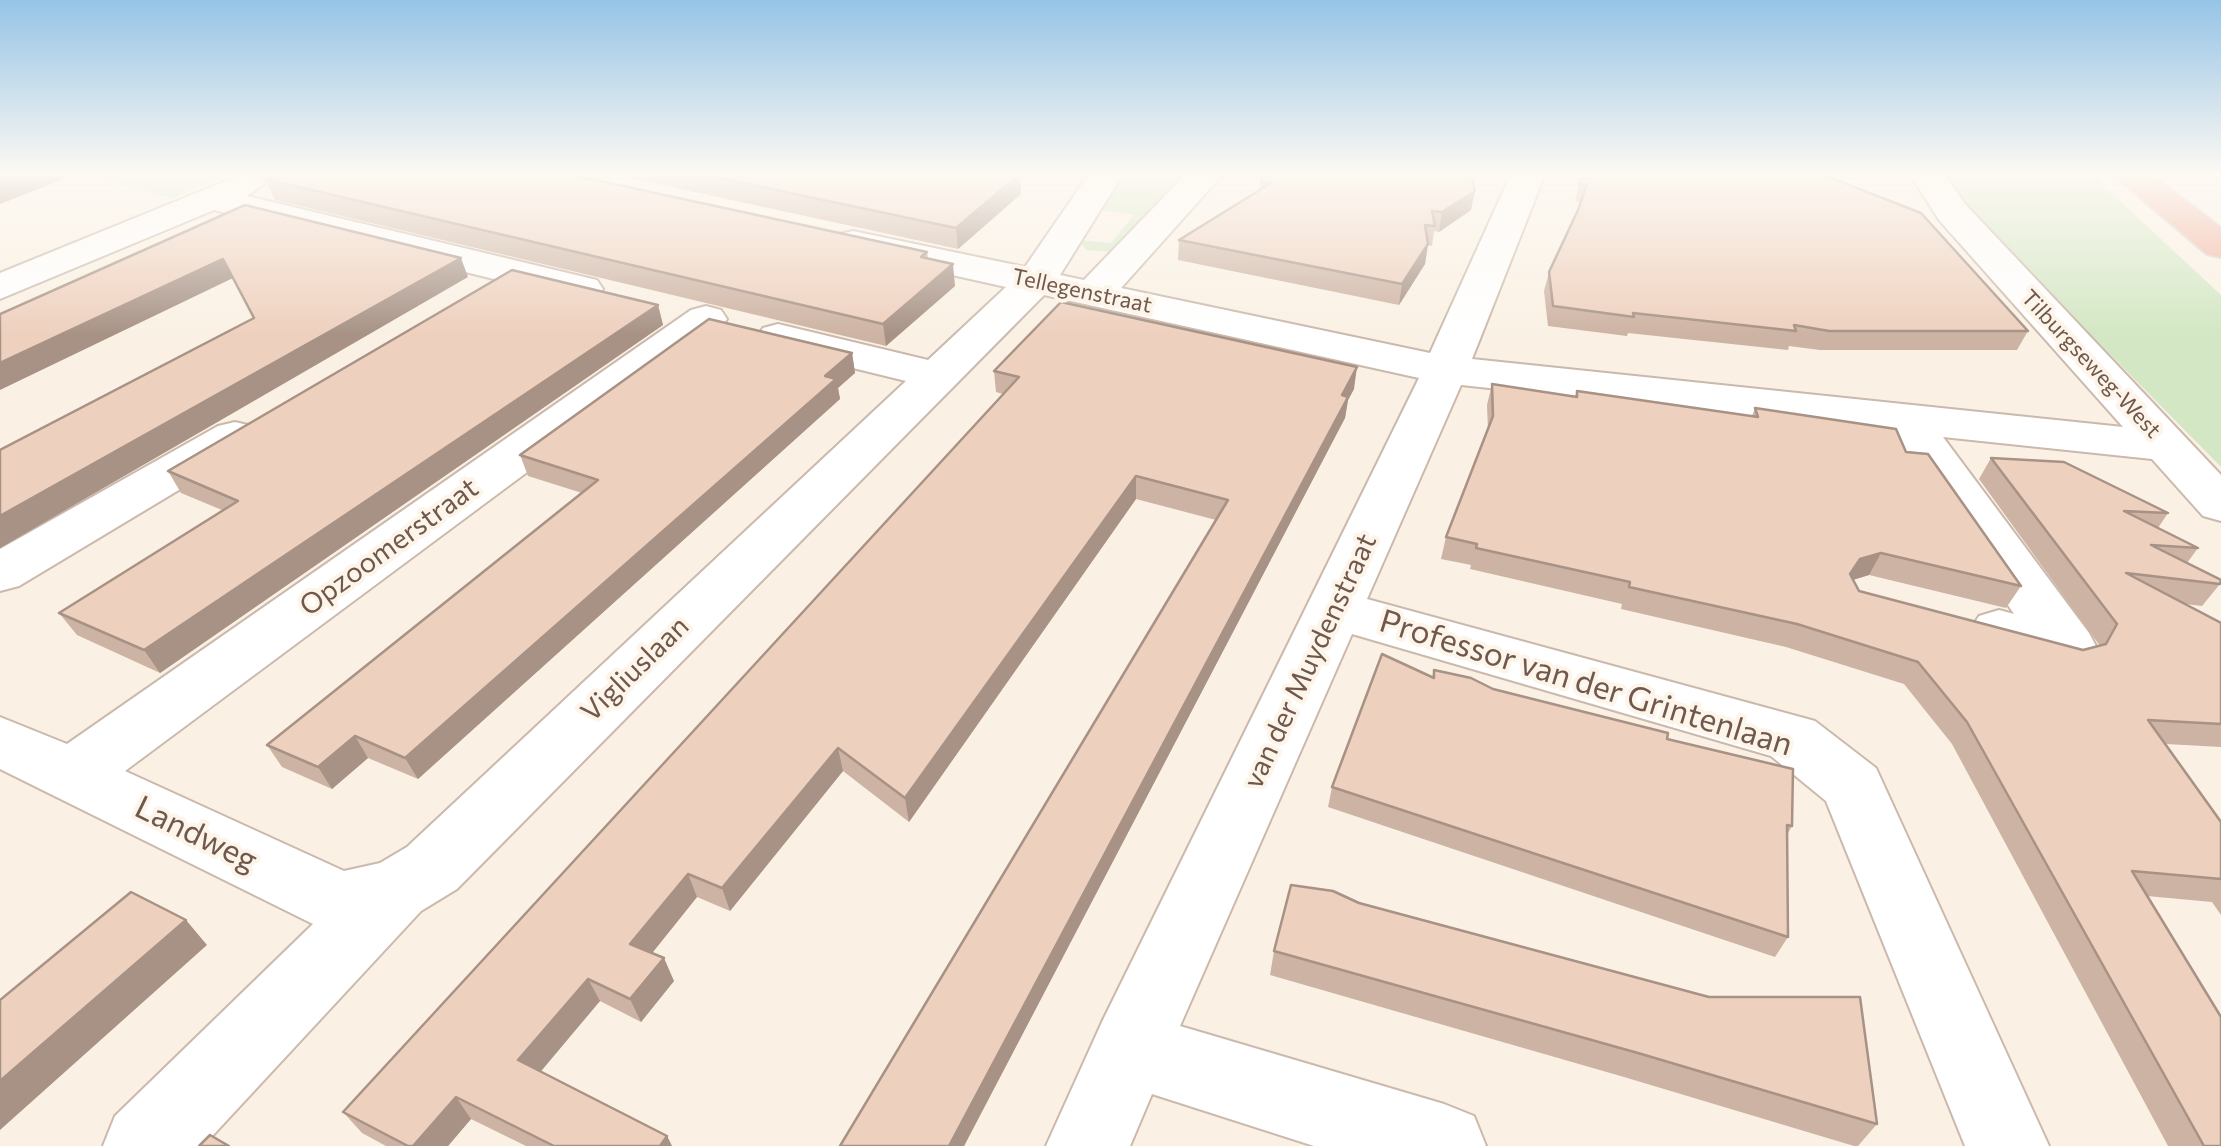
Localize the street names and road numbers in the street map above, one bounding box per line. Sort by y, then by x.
street label: Tellegenstraat [1010,263,1154,319]
street label: Tilburgseweg-West [2016,285,2166,443]
street label: Opzoomerstraat [293,471,485,623]
street label: van der Muydenstraat [1236,528,1384,794]
street label: Professor van der Grintenlaan [1375,602,1797,764]
street label: Vigliuslaan [574,609,696,729]
street label: Landweg [129,788,263,880]

